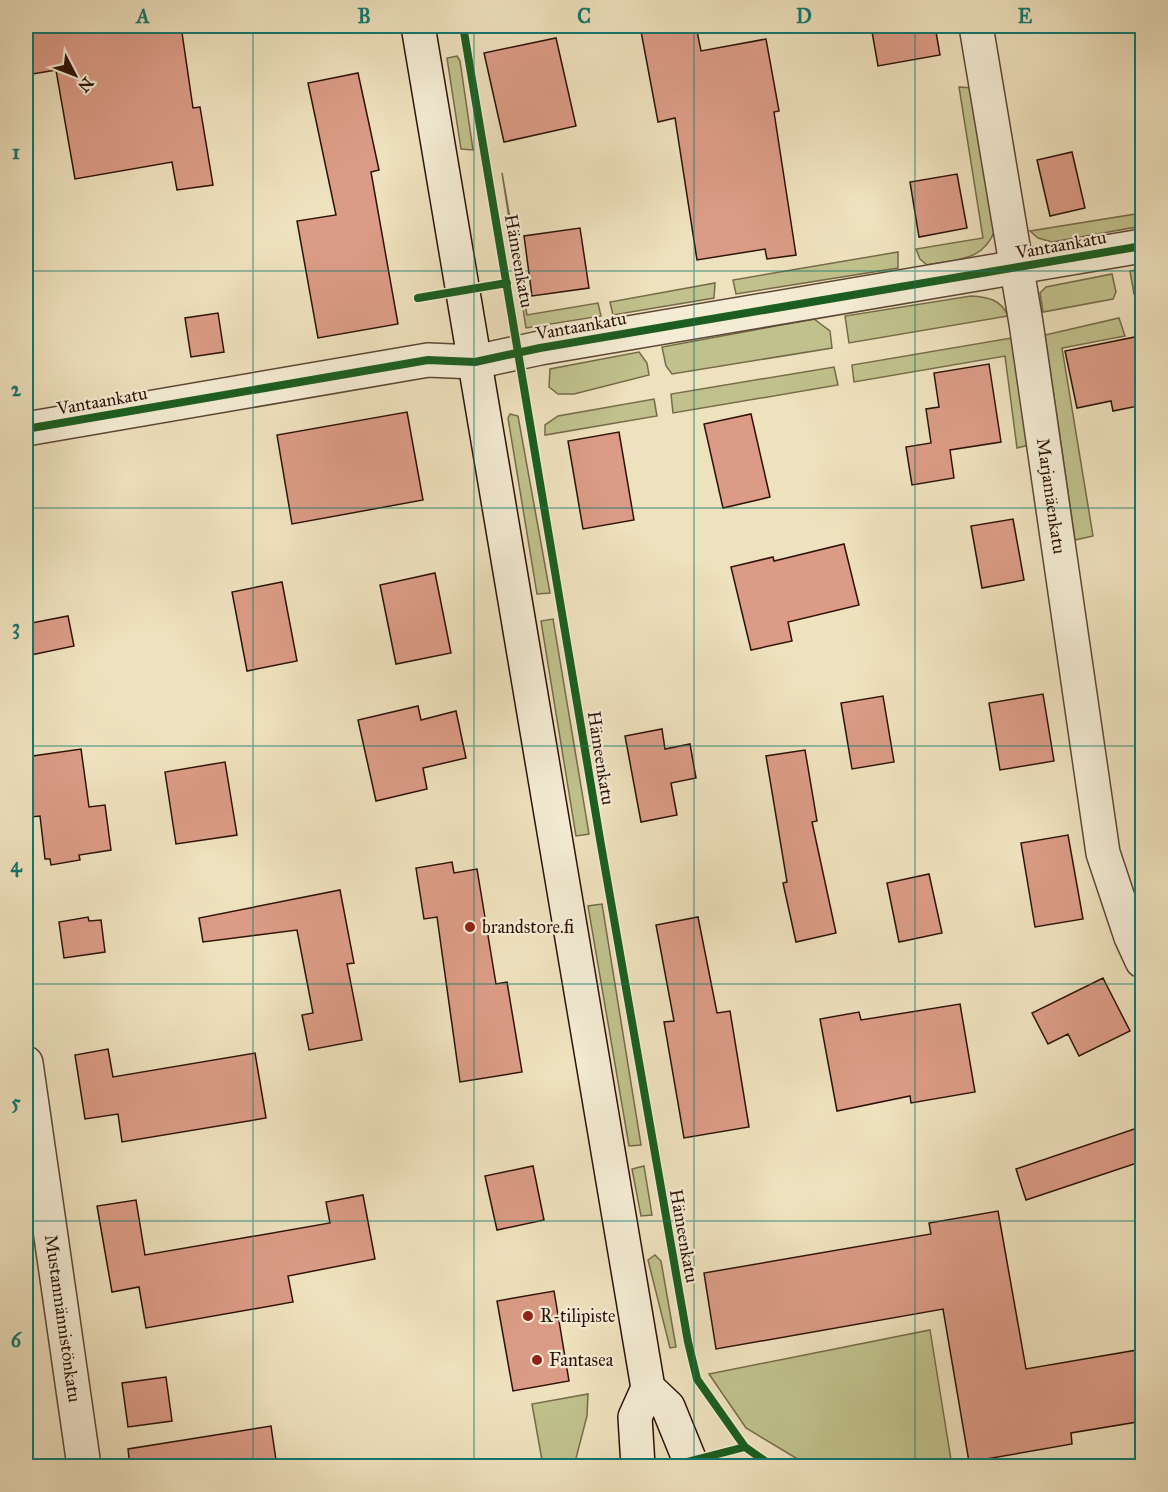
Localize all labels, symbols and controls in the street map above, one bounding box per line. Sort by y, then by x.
text: A [134,4,150,28]
text: B [357,4,371,28]
text: C [577,4,591,28]
text: D [796,4,812,28]
text: E [1018,4,1033,28]
north arrow [45,45,105,105]
text: N [74,73,97,96]
text: 1 [12,140,20,164]
street label: Hämeenkatu [500,212,538,310]
street label: Vantaankatu [1013,226,1108,264]
street label: Vantaankatu [533,307,628,345]
text: 2 [11,377,22,401]
street label: Vantaankatu [54,382,149,420]
street label: Marjamäenkatu [1032,437,1070,556]
text: 3 [12,615,20,640]
street label: Hämeenkatu [583,709,619,807]
text: 4 [10,853,22,878]
place label: brandstore.fi [482,916,575,938]
marker: brandstore.fi [463,920,477,934]
text: 5 [11,1090,21,1114]
street label: Hämeenkatu [665,1187,703,1285]
street label: Mustanmännistönkatu [40,1233,86,1404]
place label: R-tilipiste [540,1305,616,1327]
marker: R-tilipiste [521,1309,535,1323]
text: 6 [11,1328,23,1352]
place label: Fantasea [549,1349,614,1371]
marker: Fantasea [530,1353,544,1367]

